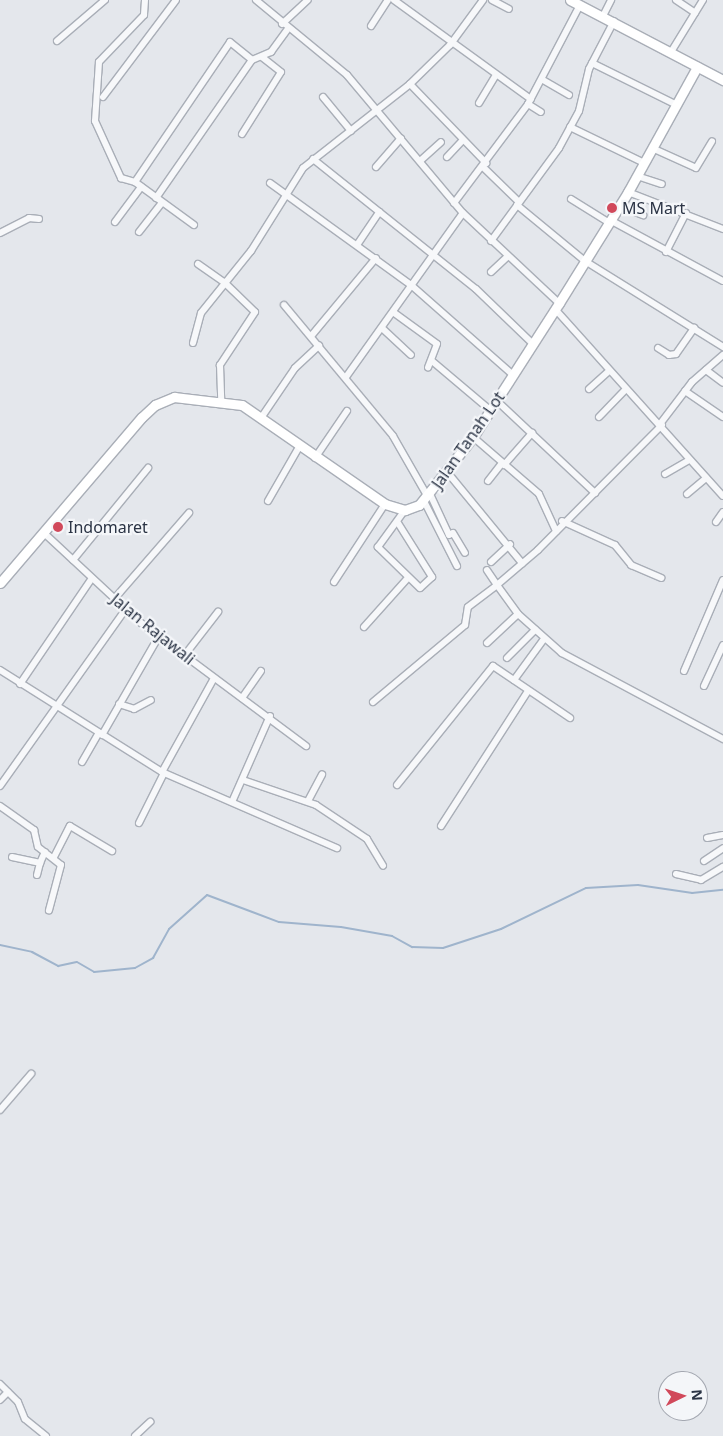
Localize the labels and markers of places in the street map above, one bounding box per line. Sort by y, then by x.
place label: MS Mart [622,198,685,218]
marker: MS Mart [606,202,618,214]
place label: Indomaret [68,517,148,537]
marker: Indomaret [52,521,64,533]

